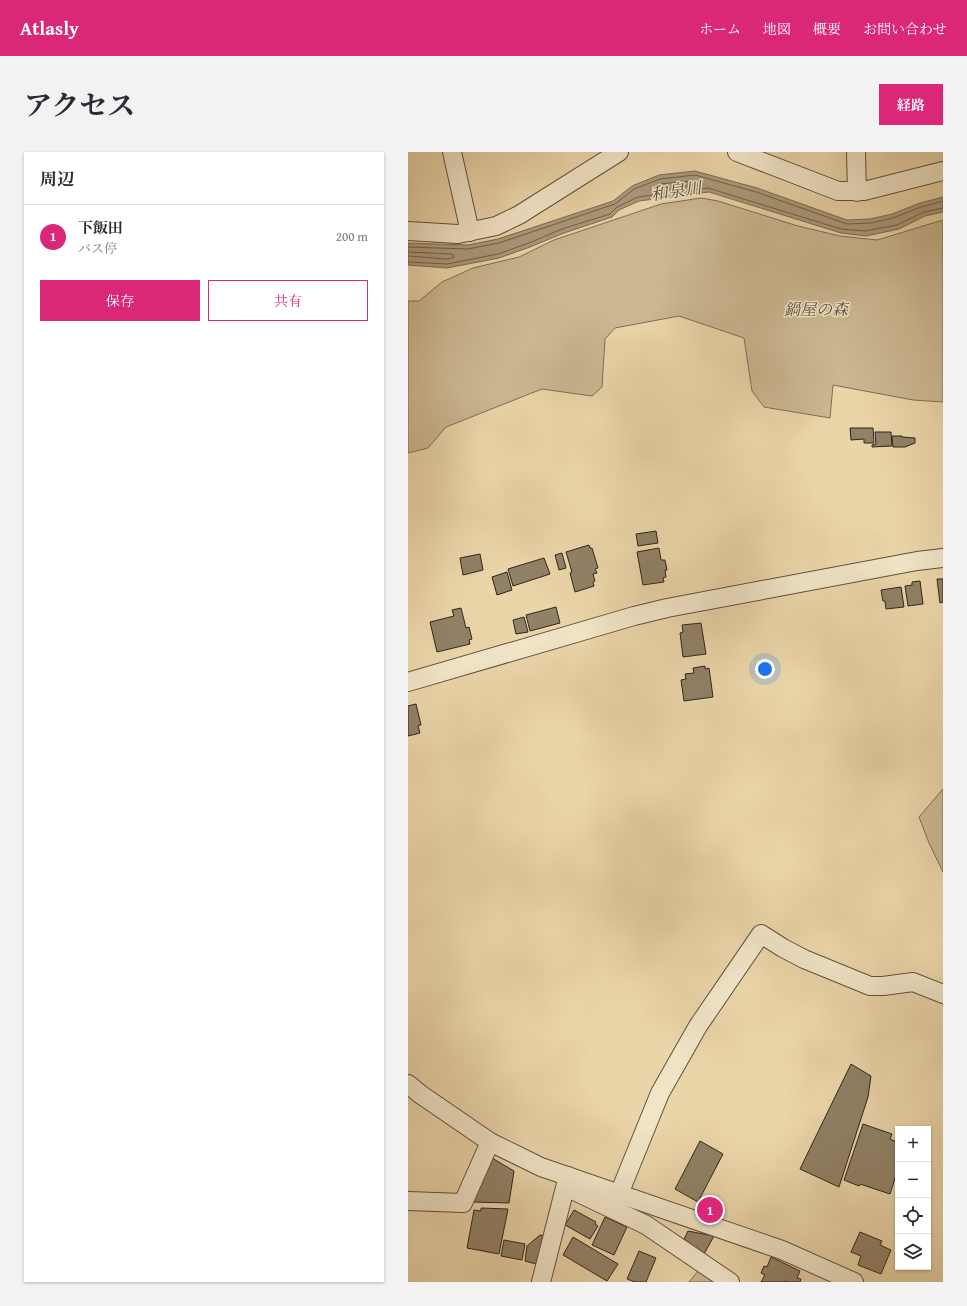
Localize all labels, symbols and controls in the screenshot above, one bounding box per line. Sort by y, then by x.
text: Atlasly [20,14,79,42]
text: ホーム [699,19,741,39]
text: 地図 [763,19,791,39]
text: 概要 [813,19,841,39]
text: お問い合わせ [863,19,947,39]
text: アクセス [24,84,135,125]
button: 経路 [879,84,943,125]
text: 周辺 [40,166,74,191]
water label: 和泉川 [649,174,705,206]
text: 下飯田 [78,217,123,238]
text: 1 [50,227,56,246]
text: 200 m [336,227,368,246]
text: バス停 [78,239,117,258]
button: 保存 [40,280,200,321]
button: 共有 [208,280,368,321]
park label: 鍋屋の森 [784,297,850,321]
your location [755,659,775,679]
map controls [895,1126,931,1270]
button: + [895,1126,931,1162]
button: − [895,1162,931,1198]
pin: 1 [697,1195,723,1225]
button: locate [895,1198,931,1234]
button: layers [895,1234,931,1270]

